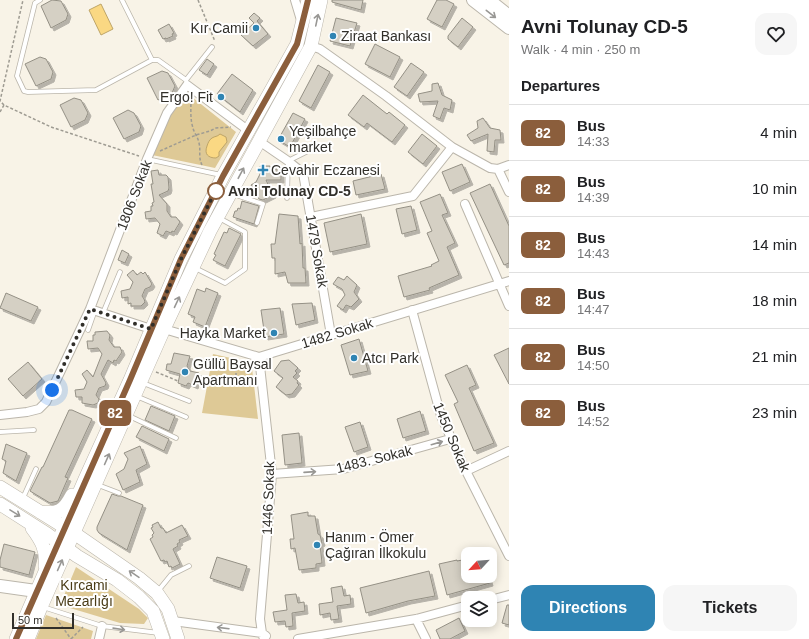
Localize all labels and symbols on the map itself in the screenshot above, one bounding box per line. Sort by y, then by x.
one-way arrow [486,10,497,18]
one-way arrow [313,14,321,27]
place label: Kır Camii [190,20,248,36]
marker: Kır Camii [251,23,261,33]
place label: Ziraat Bankası [341,28,431,44]
marker: Ziraat Bankası [328,31,338,41]
place label: Ergo! Fit [160,89,213,105]
marker: Ergo! Fit [216,92,226,102]
place label: Yeşilbahçe market [289,123,356,155]
marker: Yeşilbahçe market [276,134,286,144]
street label: 1806 Sokak [113,157,155,232]
place label: Cevahir Eczanesi [271,162,380,178]
marker: Cevahir Eczanesi [258,165,268,175]
one-way arrow [238,168,245,180]
marker: Avni Tolunay CD-5 [207,182,225,200]
place label: Avni Tolunay CD-5 [228,183,351,199]
street label: 1479 Sokak [303,213,331,290]
one-way arrow [173,296,181,308]
street label: 1482 Sokak [299,314,376,351]
place label: Hayka Market [180,325,266,341]
marker: Hayka Market [269,328,279,338]
place label: Atcı Park [362,350,420,366]
marker: Atcı Park [349,353,359,363]
place label: Güllü Baysal Apartmanı [193,356,272,388]
marker: Güllü Baysal Apartmanı [180,367,190,377]
your location [42,380,62,400]
line badge: 82 [97,400,133,426]
street label: 1450 Sokak [430,400,474,475]
one-way arrow [430,438,443,446]
street label: 1483. Sokak [334,442,415,476]
one-way arrow [104,454,111,466]
street label: 1446 Sokak [259,460,277,535]
one-way arrow [303,468,316,475]
one-way arrow [9,510,21,518]
place label: Hanım - Ömer Çağıran İlkokulu [325,528,426,561]
marker: Hanım - Ömer Çağıran İlkokulu [312,540,322,550]
north arrow [461,547,497,583]
one-way arrow [57,559,64,571]
one-way arrow [128,570,139,578]
park label: Kırcami Mezarlığı [55,577,113,609]
scale bar [12,611,74,630]
one-way arrow [217,624,230,632]
one-way arrow [112,625,125,633]

